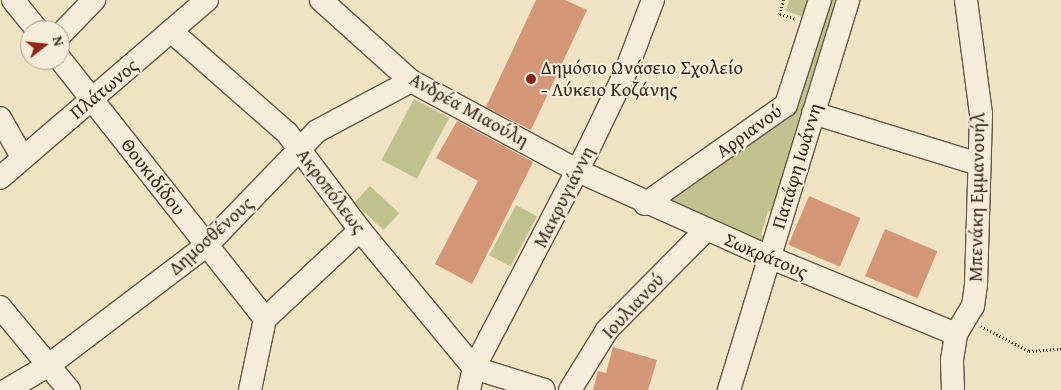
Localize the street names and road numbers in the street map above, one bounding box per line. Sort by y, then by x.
street label: Πλάτωνος [65,54,143,124]
street label: Ανδρέα Μιαούλη [405,68,533,152]
street label: Αρριανού [712,100,786,162]
street label: Παπάφη Ιωάννη [767,101,827,231]
street label: Μπενάκη Εμμανουήλ [964,112,990,282]
street label: Θουκιδίδου [116,134,190,220]
street label: Μακρυγιάννη [529,143,599,251]
street label: Ακροπόλεως [292,144,370,238]
street label: Δημοσθένους [164,192,258,280]
street label: Σωκράτους [721,228,811,284]
street label: Ιουλιανού [597,269,669,343]

